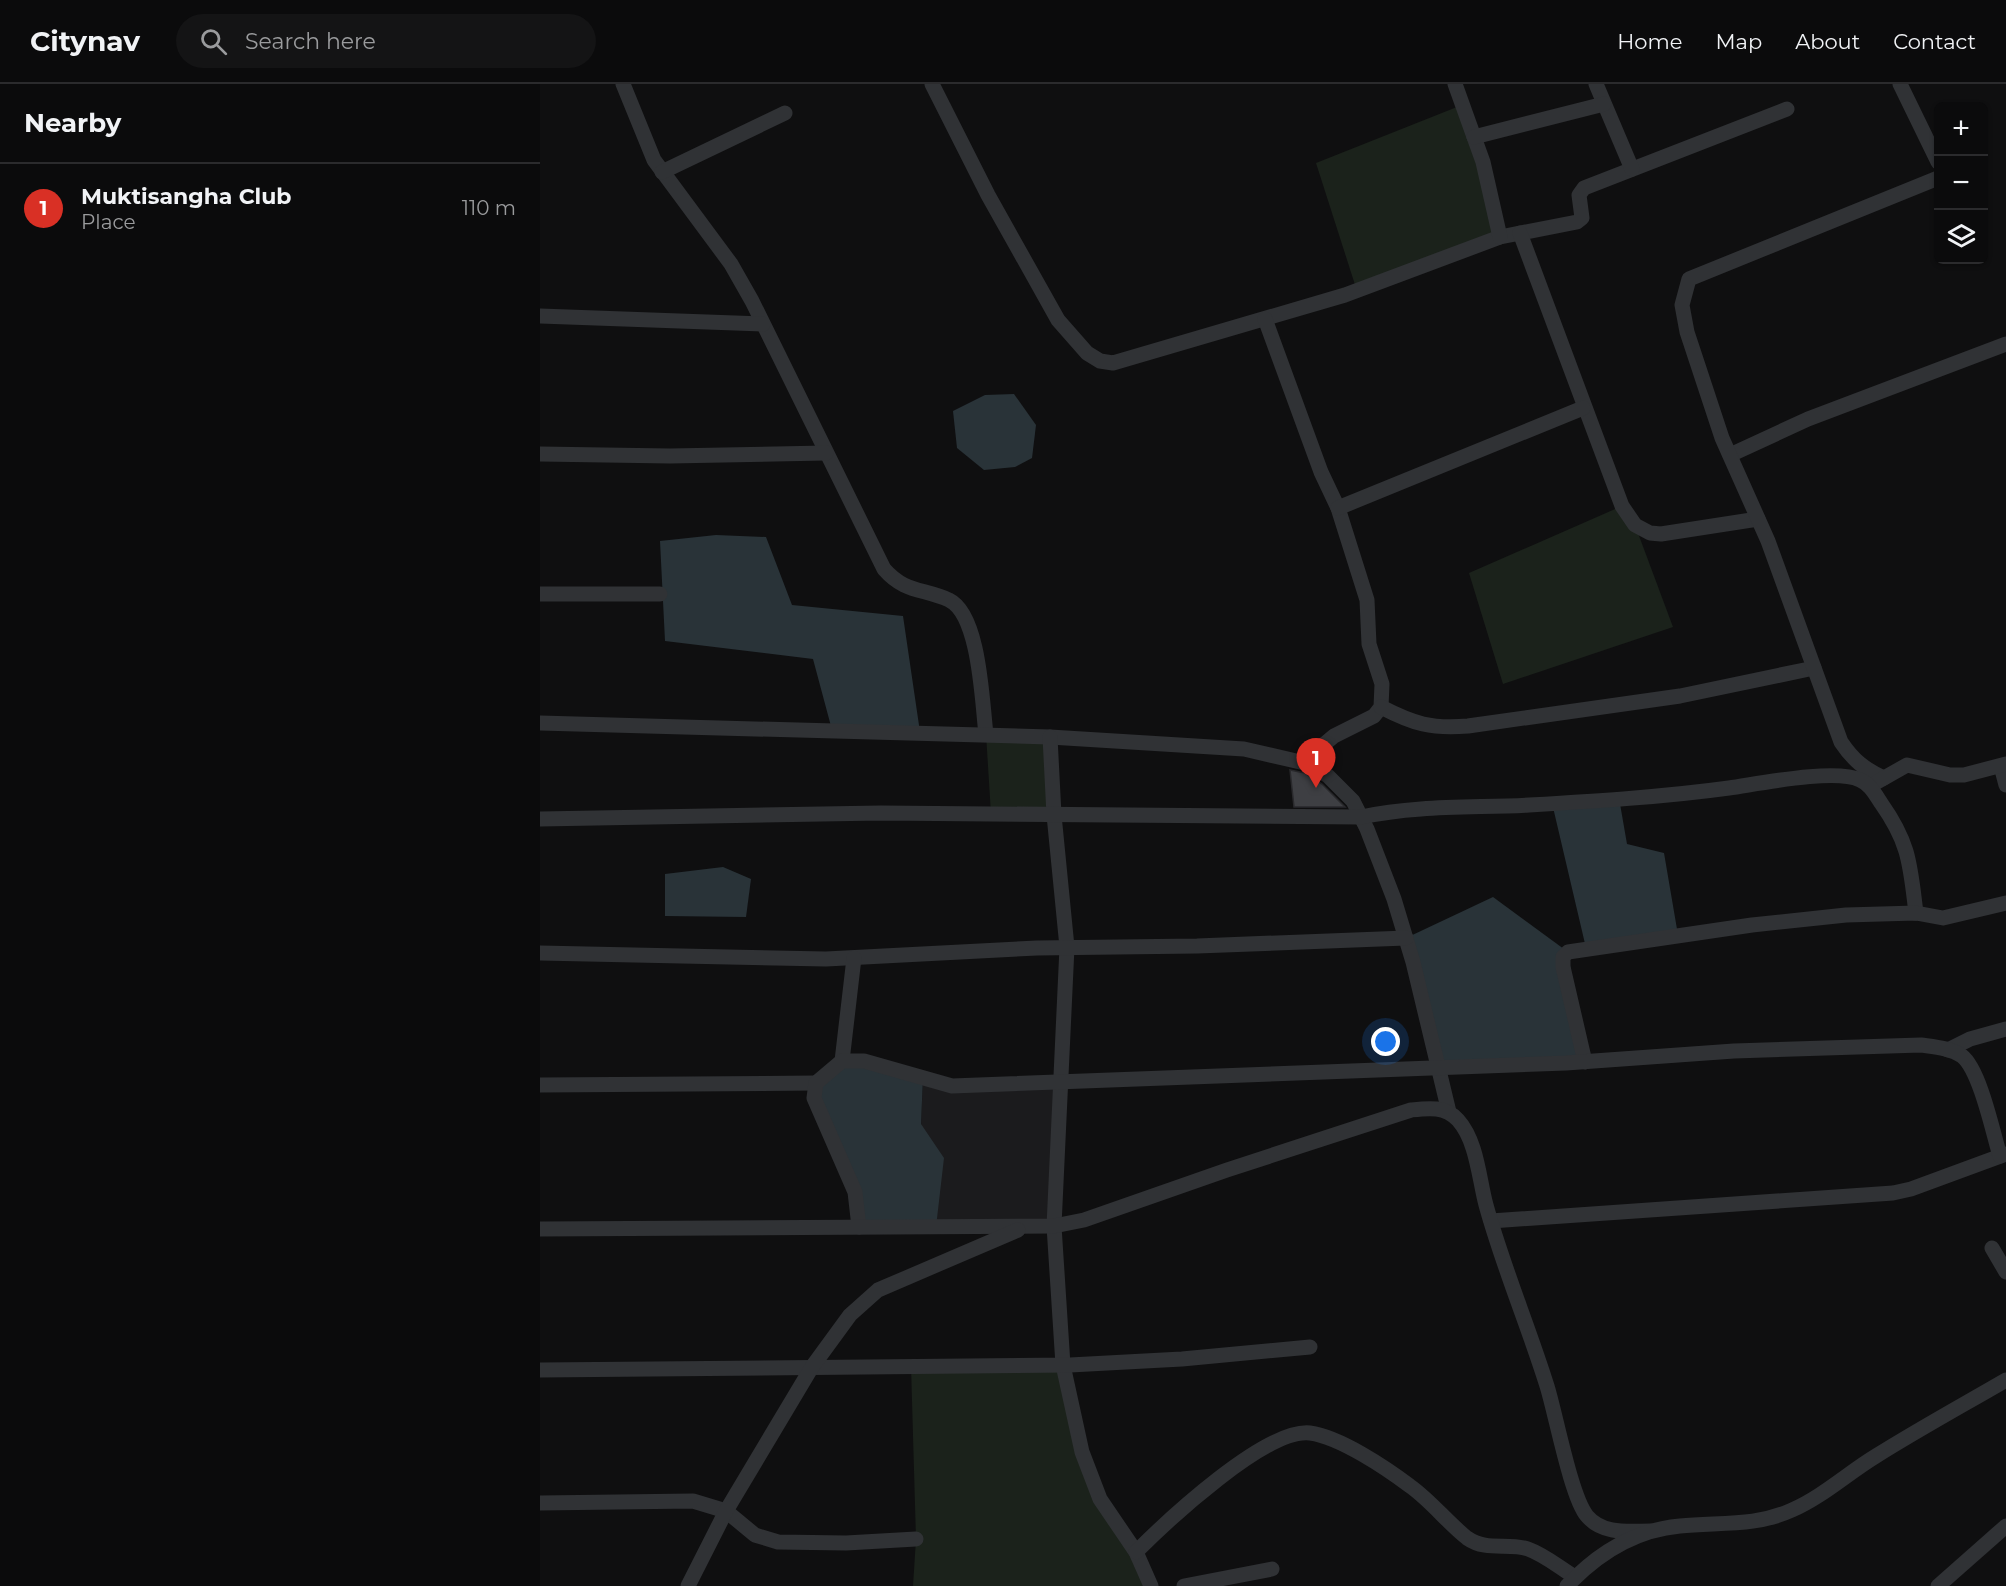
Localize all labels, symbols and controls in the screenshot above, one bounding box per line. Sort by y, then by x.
search box [176,14,596,68]
text: Citynav [30,24,140,58]
icon: search [197,25,230,58]
text: Search here [245,28,376,55]
text: Home [1617,29,1682,54]
text: Map [1715,29,1762,54]
text: About [1795,29,1860,54]
text: Contact [1893,29,1976,54]
map controls [1934,102,1988,264]
button: + [1934,102,1988,156]
text: Nearby [24,107,121,139]
button: − [1934,156,1988,210]
text: Muktisangha Club [81,183,292,210]
text: 1 [40,196,47,220]
text: 110 m [462,196,516,220]
text: Place [81,210,136,234]
button: layers [1934,210,1988,264]
pin: 1 [1296,738,1336,788]
your location [1371,1027,1400,1056]

